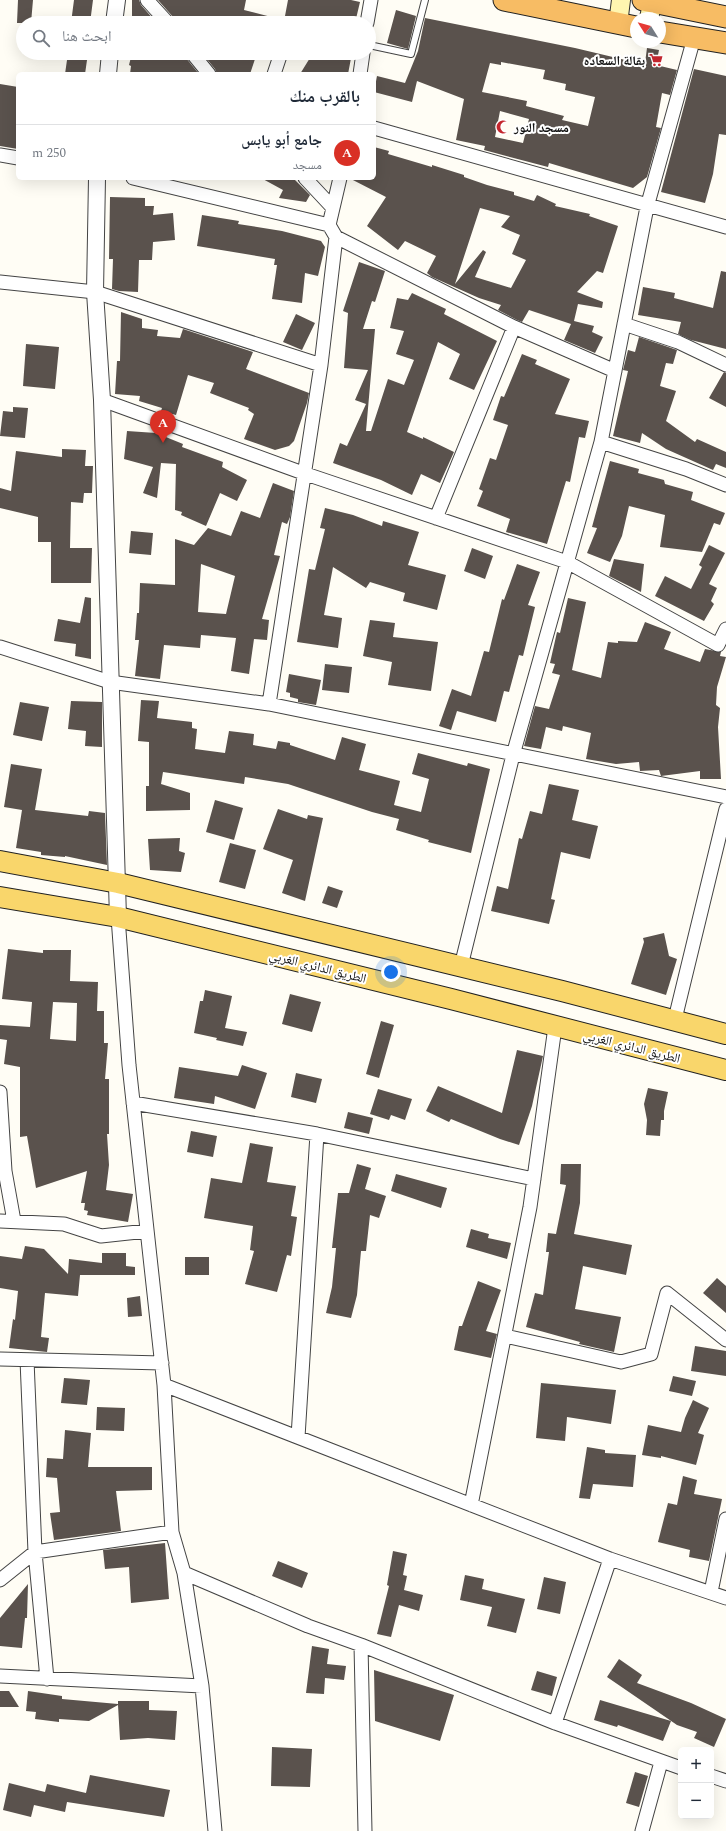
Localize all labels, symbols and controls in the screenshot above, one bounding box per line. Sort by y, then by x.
north arrow [630,12,666,48]
search box [16,16,376,60]
text: ابحث هنا [62,25,112,48]
icon: search [30,27,52,49]
place label: بقالة السعاده [584,51,645,71]
supermarket icon: بقالة السعاده [648,52,664,68]
text: بالقرب منك [289,84,360,110]
place label: مسجد النور [513,118,569,138]
mosque icon: مسجد النور [495,119,511,135]
text: جامع أبو يابس [241,129,322,152]
text: 250 m [32,143,66,163]
text: A [342,143,352,163]
text: مسجد [293,155,322,175]
pin: A [150,410,176,443]
street label: الطريق الدائري الغربي [267,945,368,989]
your location [381,962,401,982]
street label: الطريق الدائري الغربي [581,1025,682,1069]
map controls [678,1747,714,1819]
button: + [678,1747,714,1783]
button: − [678,1783,714,1819]

